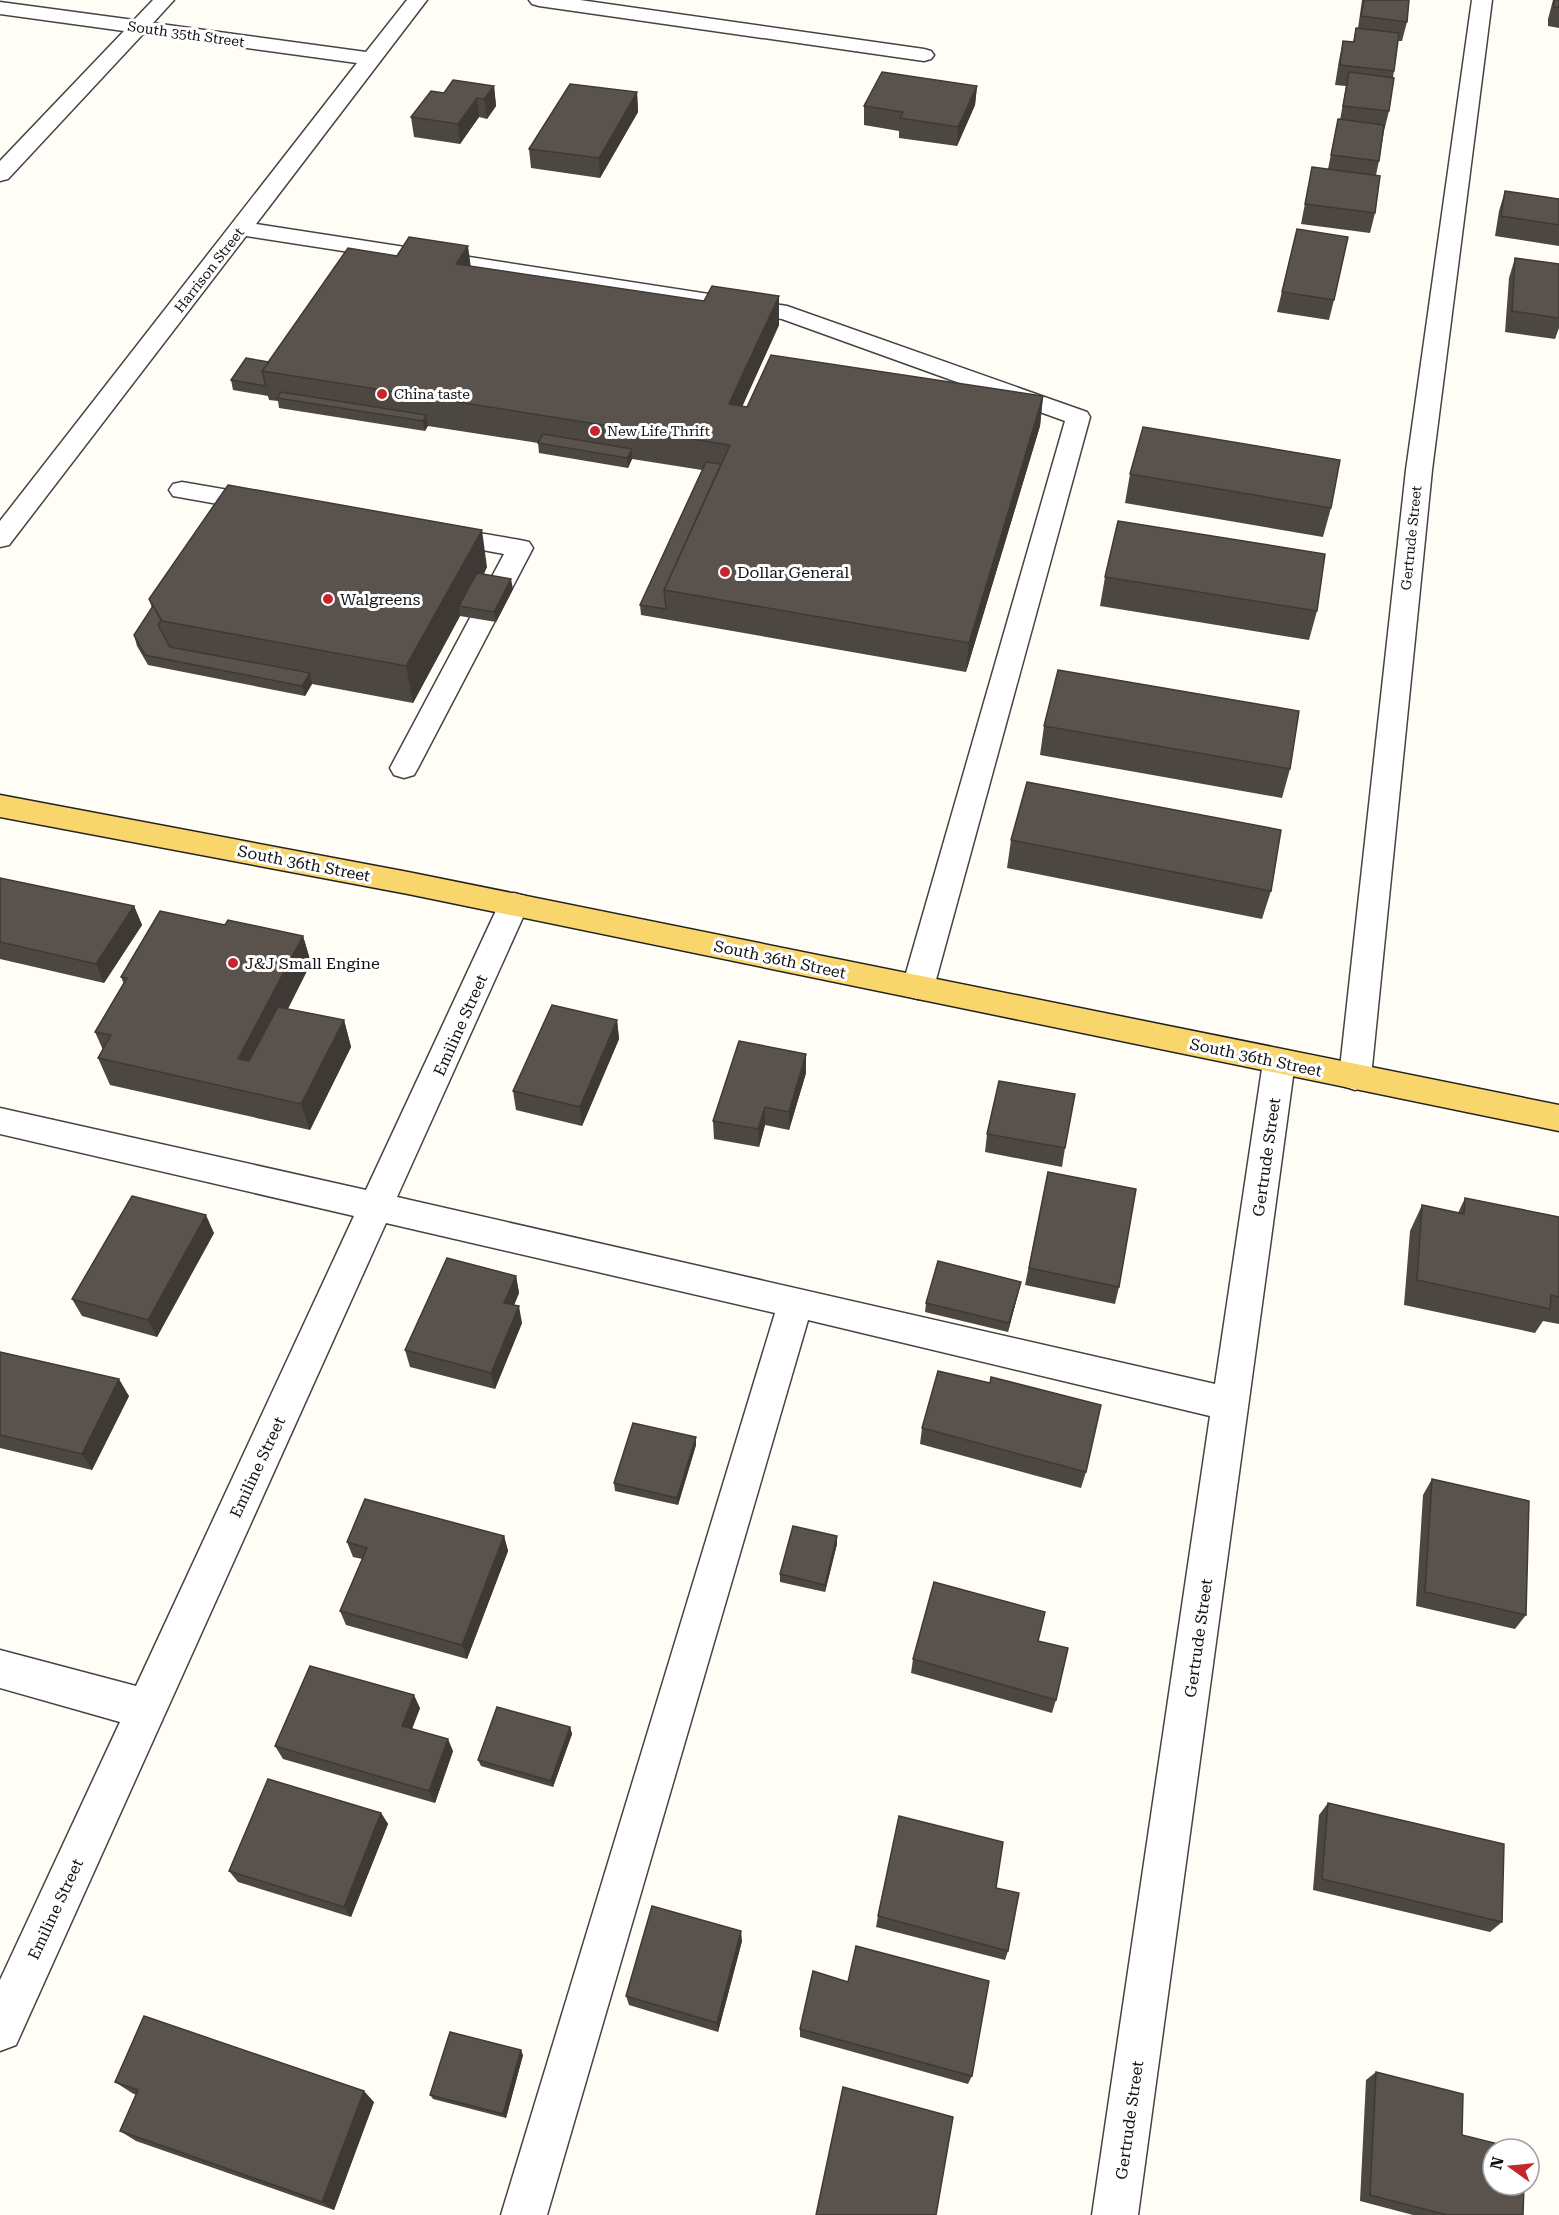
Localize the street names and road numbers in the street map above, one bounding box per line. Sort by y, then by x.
street label: South 35th Street [127,18,245,50]
street label: Harrison Street [171,224,247,316]
street label: Gertrude Street [1398,485,1424,591]
street label: South 36th Street [236,841,372,886]
street label: South 36th Street [712,936,848,983]
street label: Emiline Street [430,972,491,1079]
street label: South 36th Street [1188,1034,1324,1081]
street label: Gertrude Street [1249,1096,1284,1218]
street label: Emiline Street [226,1414,289,1521]
street label: Gertrude Street [1181,1577,1216,1699]
street label: Emiline Street [24,1856,87,1963]
street label: Gertrude Street [1112,2059,1147,2181]

